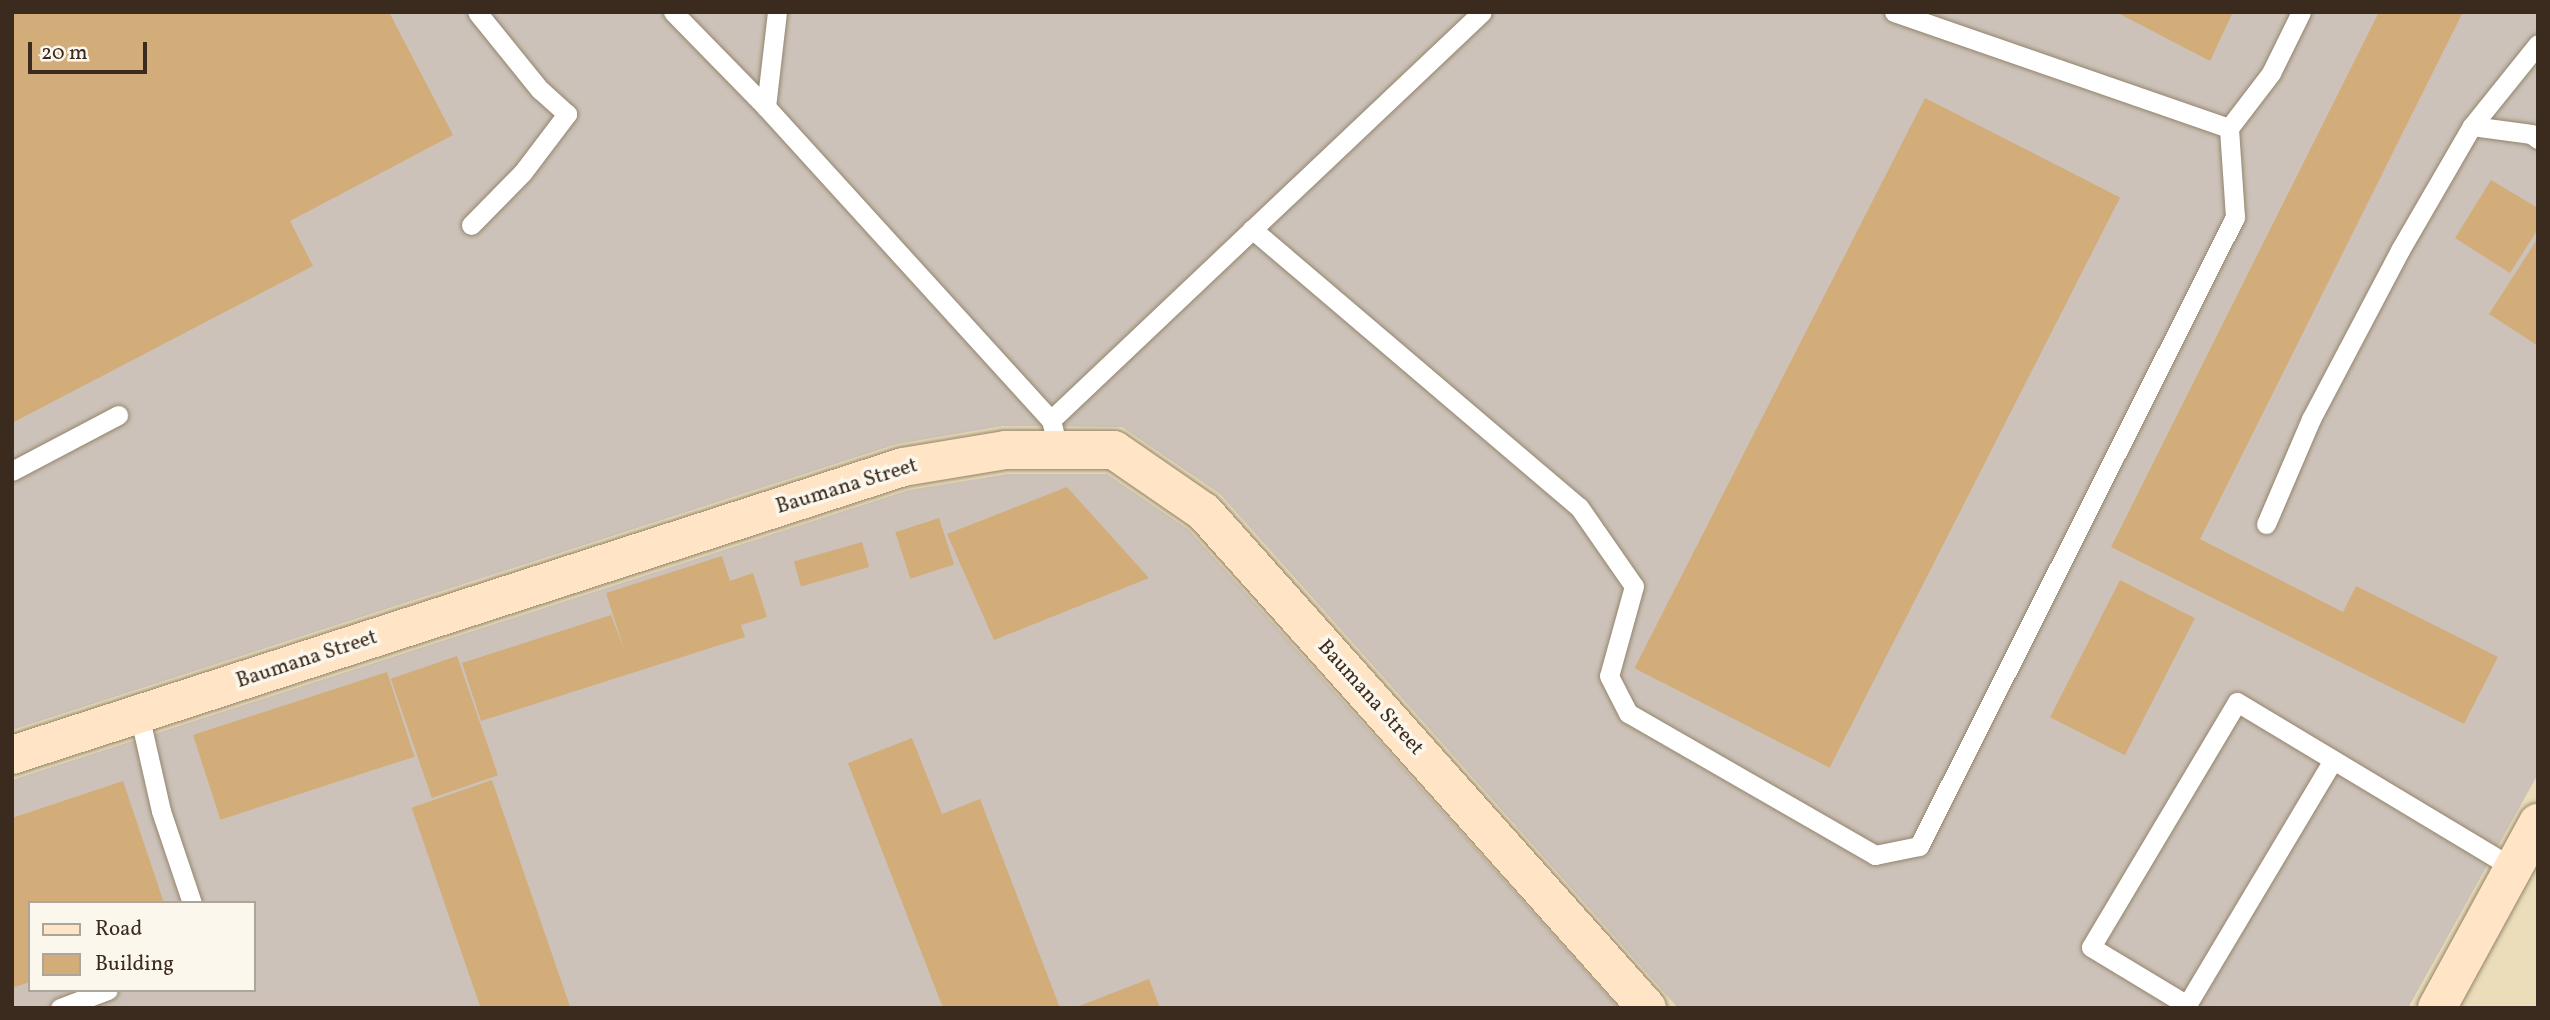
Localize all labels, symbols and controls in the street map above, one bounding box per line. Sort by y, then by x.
scale bar [32,28,150,72]
text: 20 m [41,39,87,68]
street label: Baumana Street [773,454,921,520]
street label: Baumana Street [233,625,381,695]
street label: Baumana Street [1312,635,1428,761]
legend [28,901,256,992]
text: Road [95,915,142,944]
text: Building [95,950,174,979]

